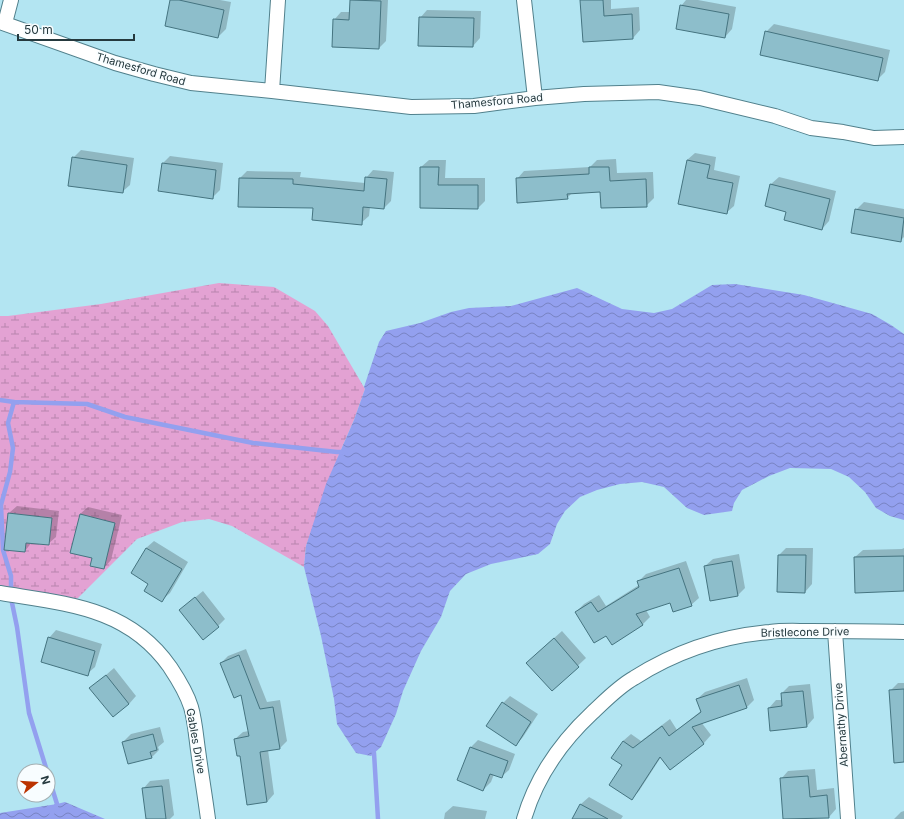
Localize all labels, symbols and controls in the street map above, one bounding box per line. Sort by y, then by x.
scale bar [18,16,134,42]
text: 50 m [24,22,53,37]
street label: Thamesford Road [95,50,187,88]
street label: Thamesford Road [450,90,544,112]
street label: Bristlecone Drive [760,624,850,640]
street label: Abernathy Drive [831,682,851,768]
street label: Gables Drive [183,707,209,775]
north arrow [16,763,56,803]
text: N [38,774,53,786]

